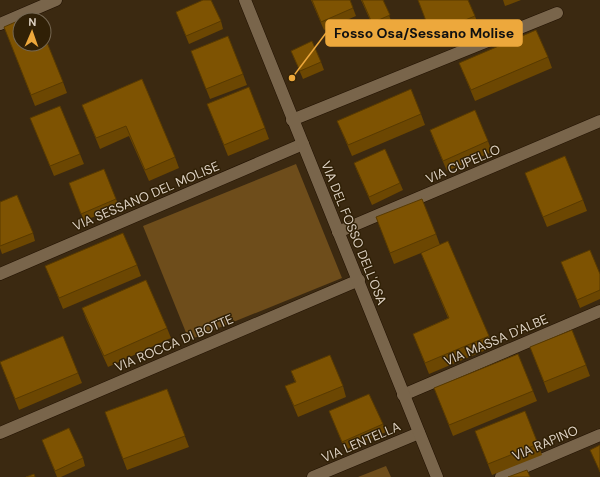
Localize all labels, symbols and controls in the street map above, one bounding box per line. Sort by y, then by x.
north arrow [12,12,52,52]
text: N [28,15,37,29]
callout: Fosso Osa/Sessano Molise [326,20,522,46]
text: Fosso Osa/Sessano Molise [334,24,514,42]
street label: VIA CUPELLO [423,141,503,187]
street label: VIA SESSANO DEL MOLISE [70,157,222,235]
street label: VIA DEL FOSSO DELL'OSA [317,159,391,308]
street label: VIA ROCCA DI BOTTE [112,310,236,376]
street label: VIA MASSA D'ALBE [441,310,551,370]
street label: VIA LENTELLA [319,418,403,466]
street label: VIA RAPINO [510,422,580,464]

